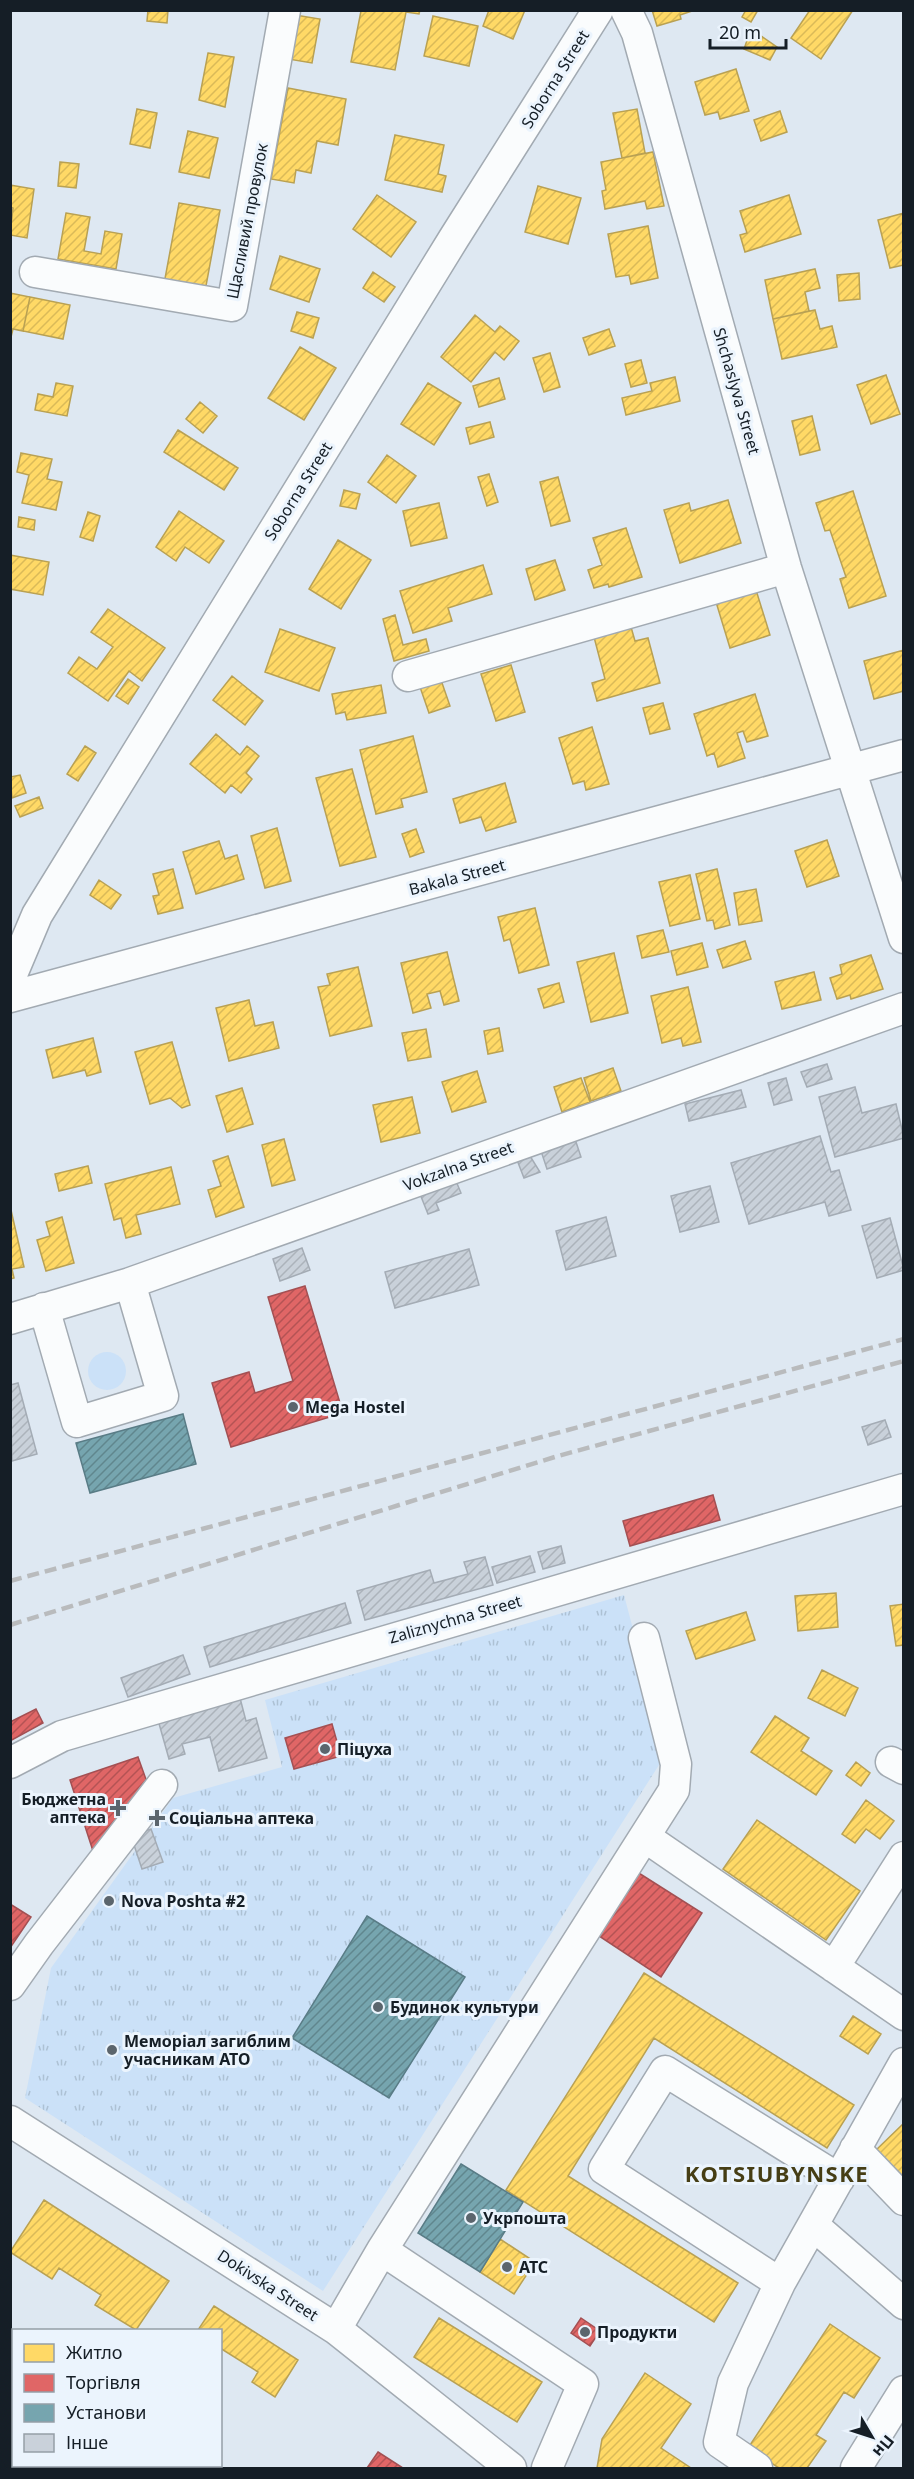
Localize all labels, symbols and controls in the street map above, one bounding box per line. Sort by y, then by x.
scale bar [710,12,786,50]
text: 20 m [719,20,761,44]
street label: Soborna Street [516,25,594,132]
street label: Щасливий провулок [221,141,273,301]
street label: Shchaslyva Street [708,325,766,457]
street label: Soborna Street [259,437,337,544]
street label: Bakala Street [406,854,508,900]
street label: Vokzalna Street [400,1136,516,1196]
place label: Mega Hostel [305,1396,405,1418]
marker: Mega Hostel [286,1400,300,1414]
street label: Zaliznychna Street [386,1589,524,1648]
place label: Піцуха [337,1738,392,1760]
marker: Піцуха [318,1742,332,1756]
place label: Бюджетна аптека [21,1788,106,1828]
marker: Бюджетна аптека [111,1801,125,1815]
place label: Соціальна аптека [169,1807,314,1829]
marker: Соціальна аптека [150,1811,164,1825]
place label: Nova Poshta #2 [121,1890,245,1912]
marker: Nova Poshta #2 [102,1894,116,1908]
place label: Будинок культури [390,1996,539,2018]
marker: Будинок культури [371,2000,385,2014]
place label: Меморіал загиблим учасникам АТО [123,2030,291,2070]
marker: Меморіал загиблим учасникам АТО [105,2043,119,2057]
district label: KOTSIUBYNSKE [685,2158,869,2188]
place label: Укрпошта [483,2207,566,2229]
marker: Укрпошта [464,2211,478,2225]
street label: Dokivska Street [213,2244,323,2326]
place label: АТС [519,2256,548,2278]
marker: АТС [500,2260,514,2274]
place label: Продукти [597,2321,677,2343]
marker: Продукти [578,2325,592,2339]
legend [12,2329,222,2467]
text: Житло [66,2340,123,2364]
text: Торгівля [66,2370,141,2394]
text: Установи [66,2400,146,2424]
north arrow [842,2407,902,2467]
text: Інше [66,2430,108,2454]
text: Пн [868,2431,899,2462]

